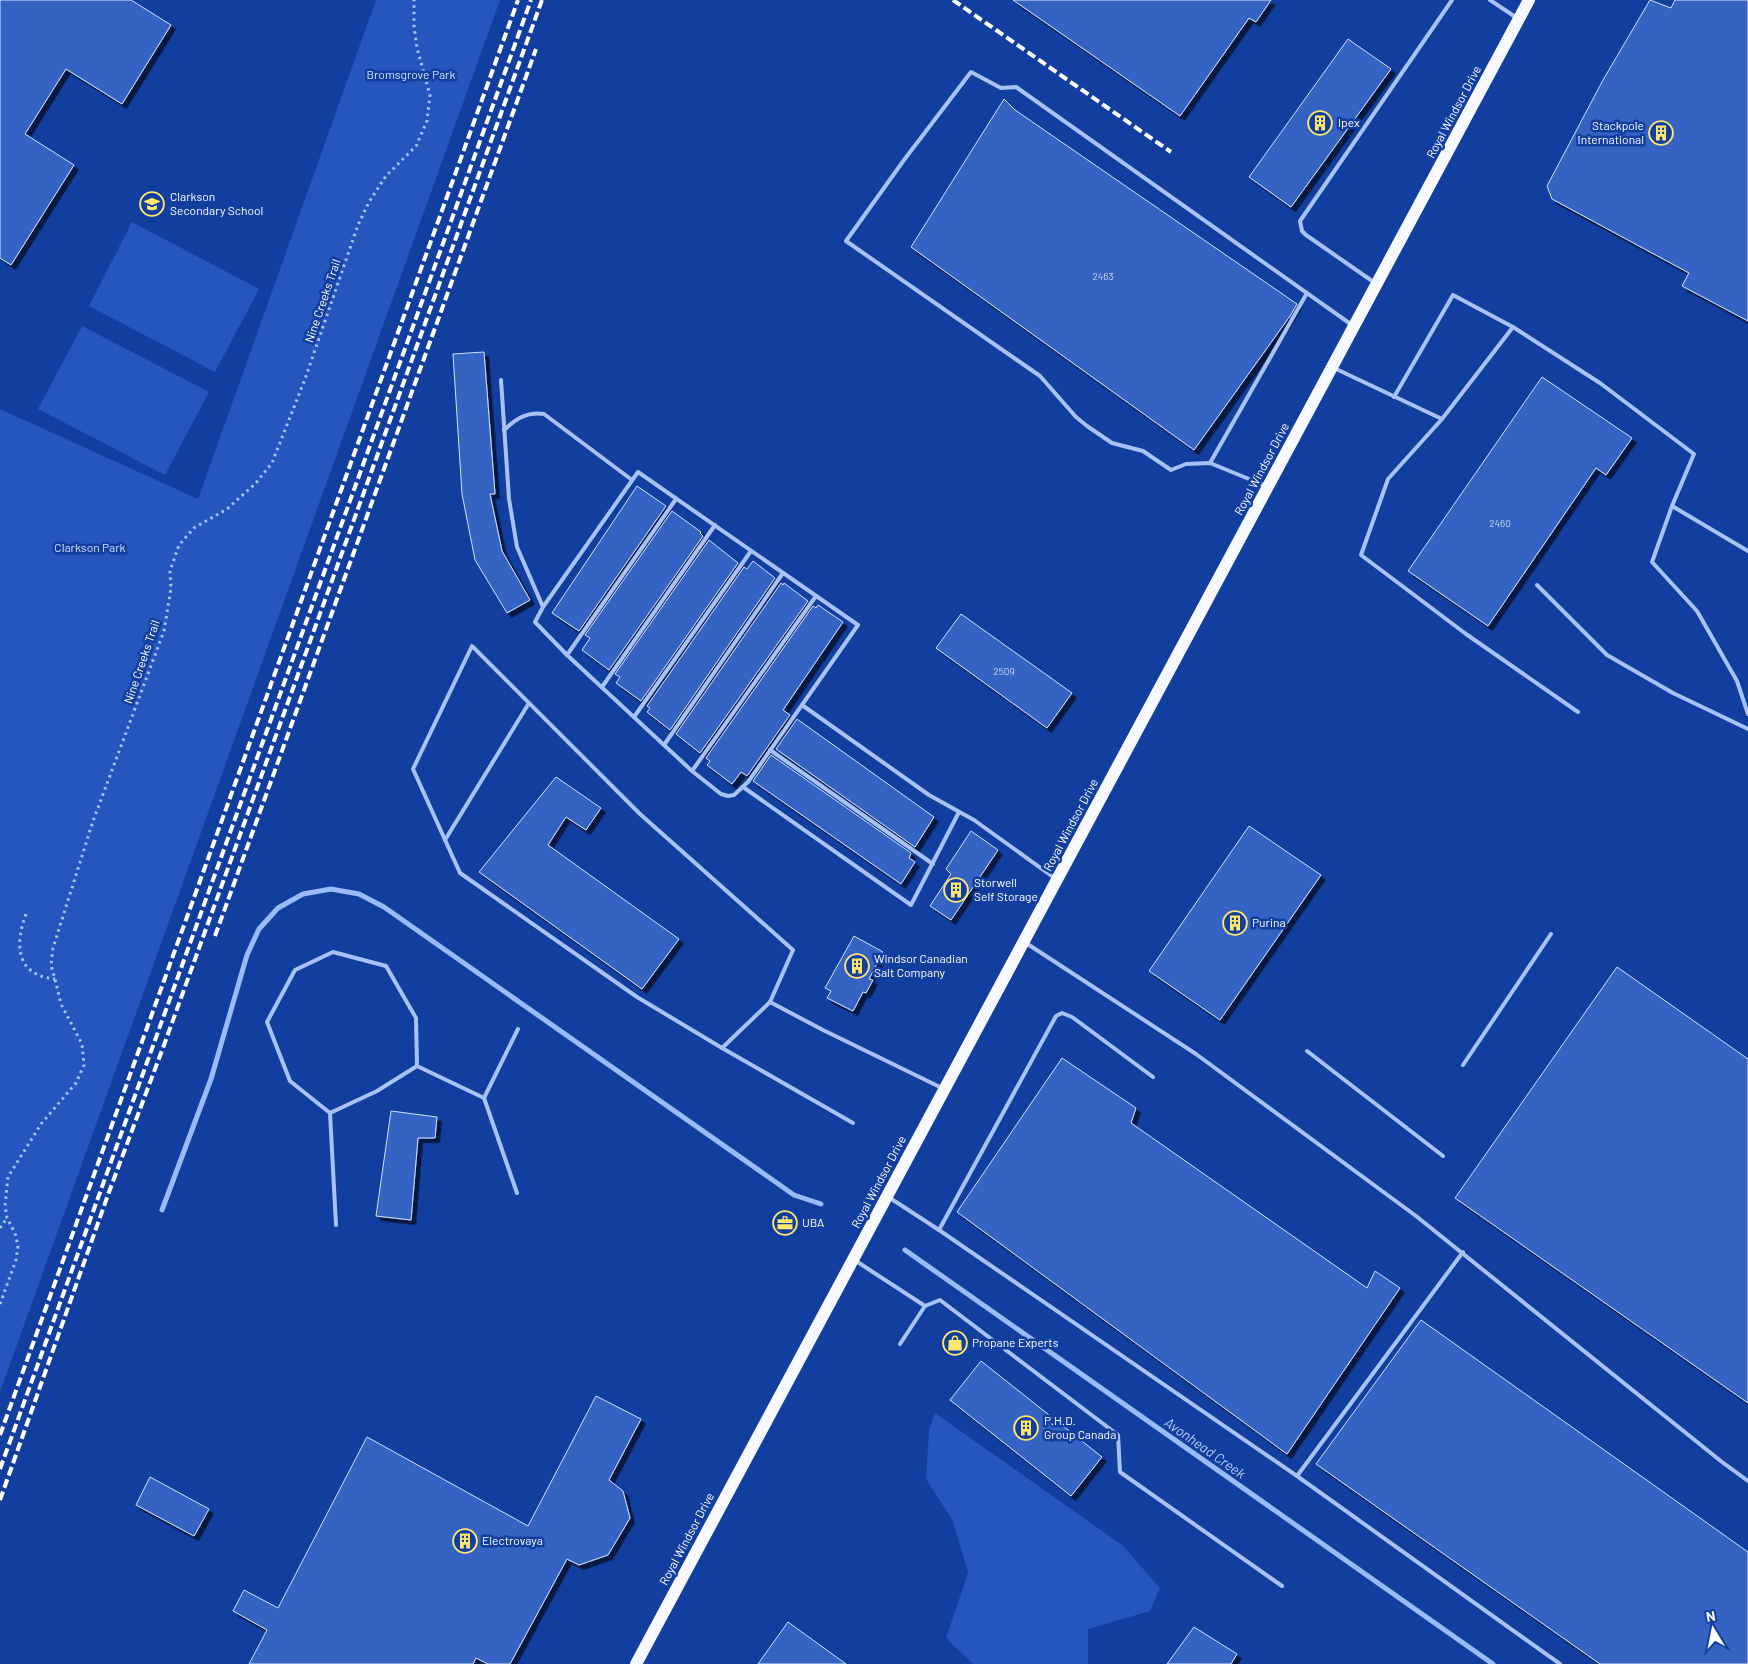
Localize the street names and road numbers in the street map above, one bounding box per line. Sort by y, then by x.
street label: Royal Windsor Drive [1423,63,1483,160]
street label: Nine Creeks Trail [301,257,343,344]
street label: Royal Windsor Drive [1231,420,1291,517]
street label: Nine Creeks Trail [120,618,162,705]
street label: Royal Windsor Drive [1040,776,1100,873]
street label: Royal Windsor Drive [848,1133,908,1230]
street label: Royal Windsor Drive [656,1490,716,1587]

